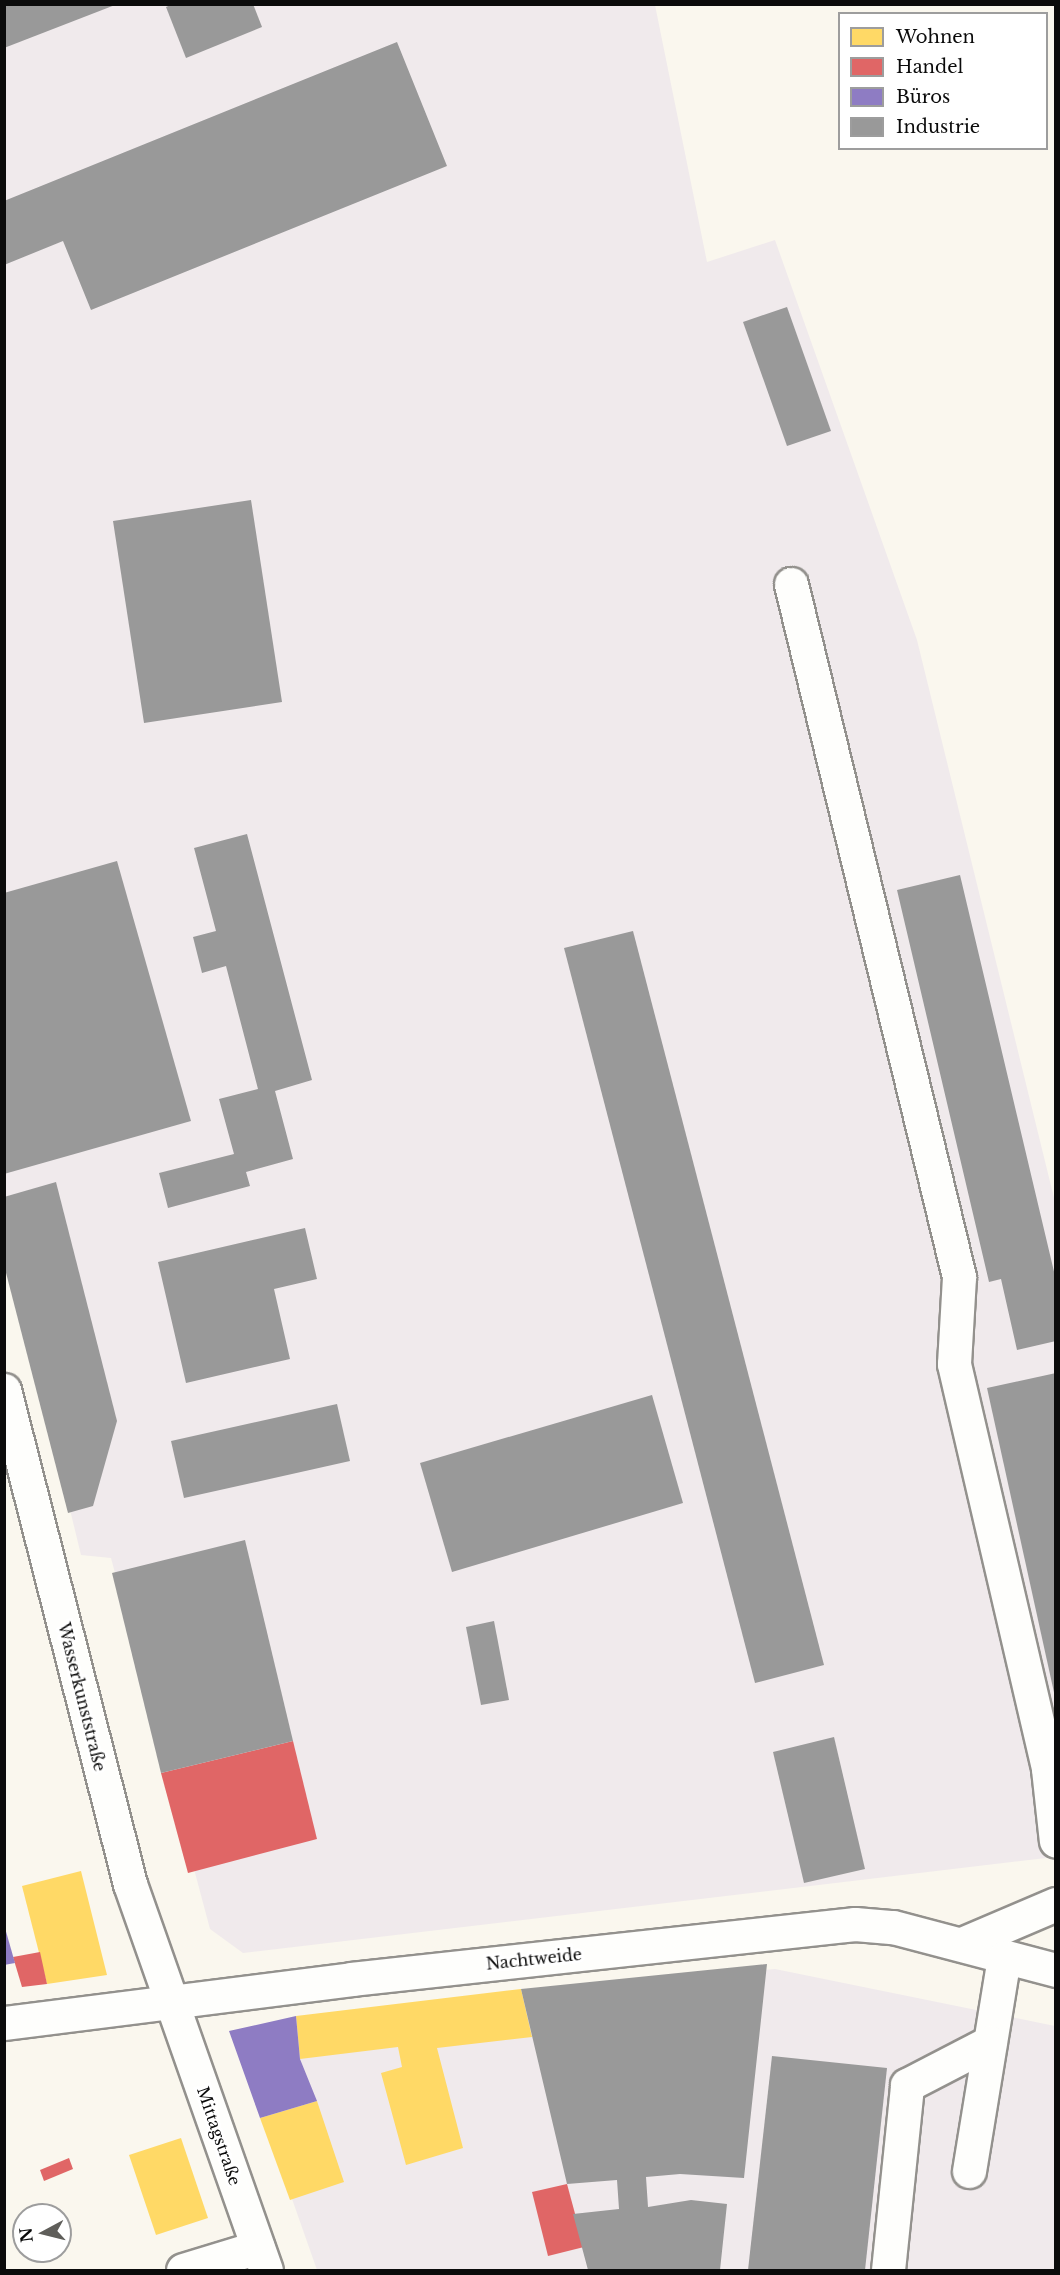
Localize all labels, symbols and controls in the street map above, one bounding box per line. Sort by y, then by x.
legend [838,12,1048,150]
text: Wohnen [896,26,975,48]
text: Handel [896,56,963,78]
text: Büros [896,86,950,108]
text: Industrie [896,116,980,138]
street label: Wasserkunststraße [54,1621,110,1773]
street label: Nachtweide [485,1944,583,1974]
street label: Mittagstraße [193,2084,245,2188]
north arrow [12,2203,72,2263]
text: N [15,2226,37,2244]

